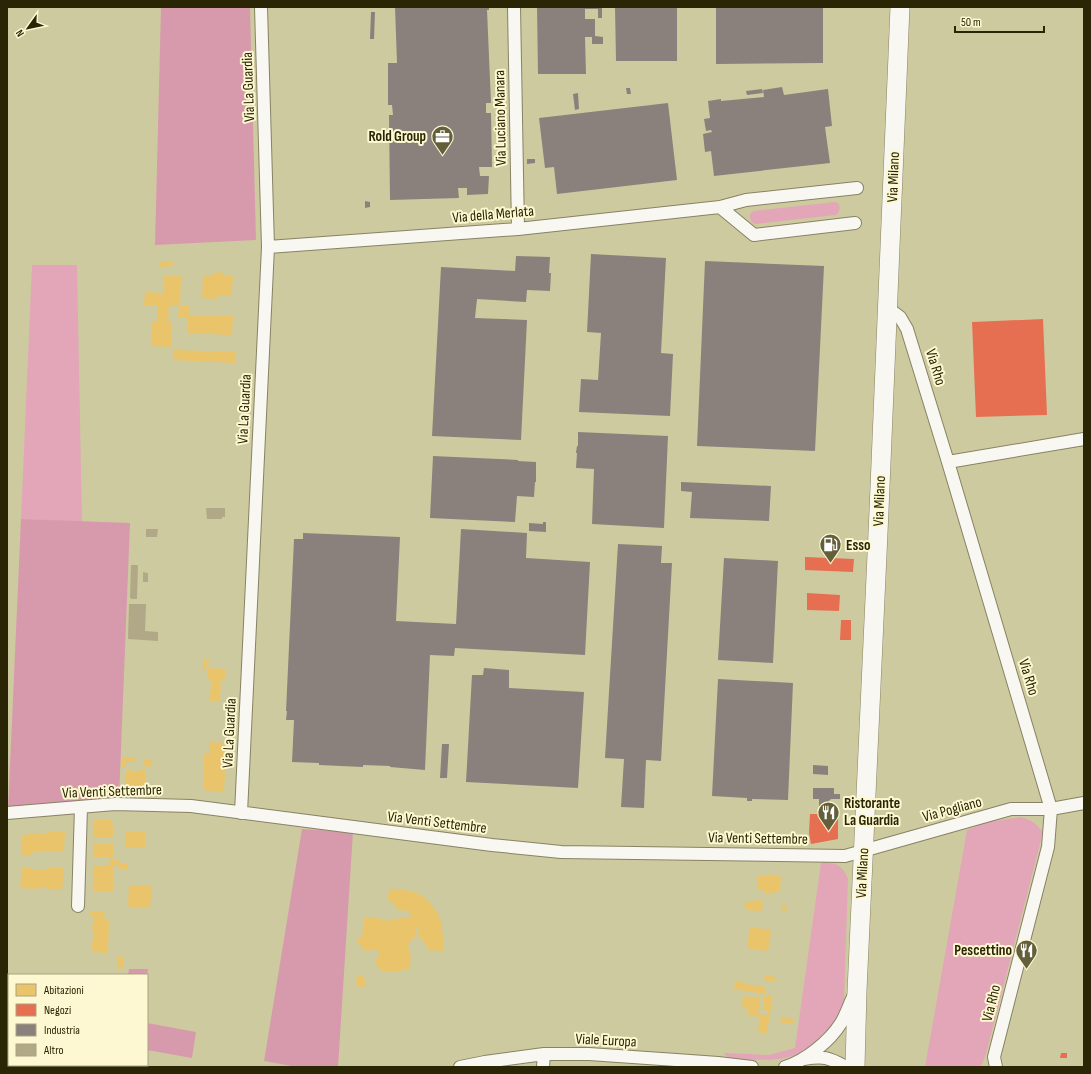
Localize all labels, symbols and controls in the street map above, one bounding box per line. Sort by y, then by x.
north arrow [8,8,48,48]
scale bar [955,8,1044,34]
text: 50 m [961,15,981,30]
text: N [13,27,27,39]
street label: Via La Guardia [238,52,259,122]
street label: Via Luciano Manara [490,70,511,166]
office icon: Rold Group [429,123,455,156]
place label: Rold Group [368,127,426,146]
street label: Via Milano [883,151,904,203]
street label: Via della Merlata [451,201,535,228]
street label: Via Rho [921,347,950,388]
street label: Via La Guardia [233,373,256,444]
street label: Via Milano [869,475,890,527]
fuel station icon: Esso [817,532,843,565]
place label: Esso [846,536,870,555]
street label: Via Rho [1014,657,1043,698]
street label: Via La Guardia [218,697,241,768]
street label: Via Venti Settembre [62,780,162,803]
street label: Via Pogliano [920,792,984,826]
place label: Ristorante La Guardia [844,794,900,830]
restaurant icon: Ristorante La Guardia [816,799,842,832]
street label: Via Venti Settembre [386,807,488,838]
street label: Via Venti Settembre [708,828,808,849]
street label: Via Milano [852,847,873,899]
restaurant icon: Pescettino [1014,937,1040,970]
place label: Pescettino [954,941,1012,960]
legend [8,974,148,1066]
text: Abitazioni [43,983,84,998]
street label: Via Rho [978,983,1005,1023]
text: Negozi [44,1003,71,1018]
text: Industria [44,1023,80,1038]
street label: Viale Europa [575,1029,637,1052]
text: Altro [43,1043,63,1058]

